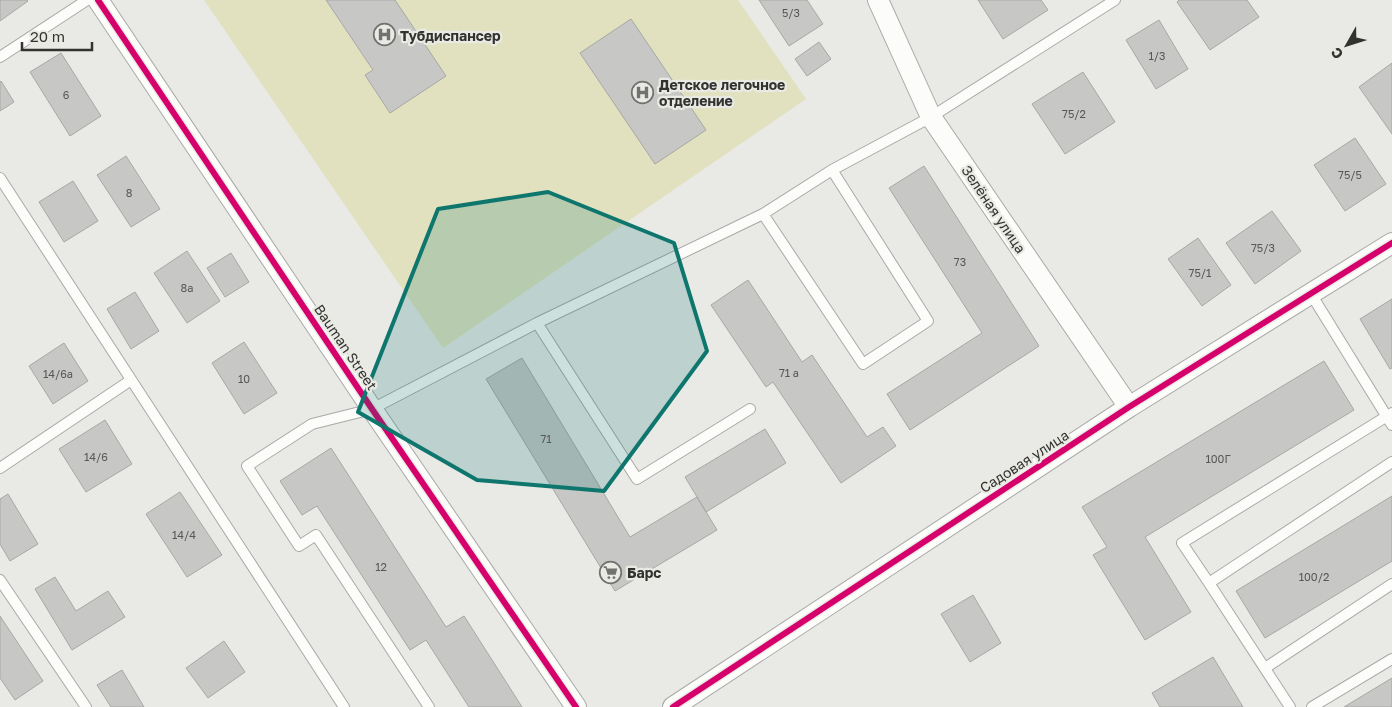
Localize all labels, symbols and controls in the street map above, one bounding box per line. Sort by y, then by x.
house number: 5/3 [782,6,800,19]
scale bar [22,20,92,52]
north arrow [1322,20,1372,70]
hospital icon: Тубдиспансер [372,23,396,47]
text: 20 m [30,27,65,45]
place label: Тубдиспансер [400,27,501,44]
text: С [1327,44,1346,63]
house number: 1/3 [1148,49,1166,62]
place label: Детское легочное отделение [659,76,785,109]
hospital icon: Детское легочное отделение [631,80,655,104]
house number: 6 [63,88,70,101]
house number: 75/2 [1062,107,1086,120]
street label: Зелёная улица [958,162,1030,256]
house number: 75/5 [1338,168,1362,181]
house number: 8 [126,186,133,199]
house number: 75/3 [1251,241,1275,254]
house number: 73 [954,255,966,268]
house number: 75/1 [1189,266,1211,279]
house number: 8а [181,281,193,294]
street label: Bauman Street [311,301,381,393]
house number: 71 а [779,366,799,379]
house number: 14/6а [43,367,73,380]
house number: 10 [238,372,250,385]
street label: Садовая улица [976,426,1072,496]
house number: 71 [540,432,552,445]
house number: 14/6 [84,450,108,463]
house number: 100Г [1205,452,1231,465]
house number: 14/4 [172,528,196,541]
house number: 12 [375,560,387,573]
supermarket icon: Барс [599,560,623,584]
place label: Барс [627,564,661,581]
house number: 100/2 [1299,570,1329,583]

